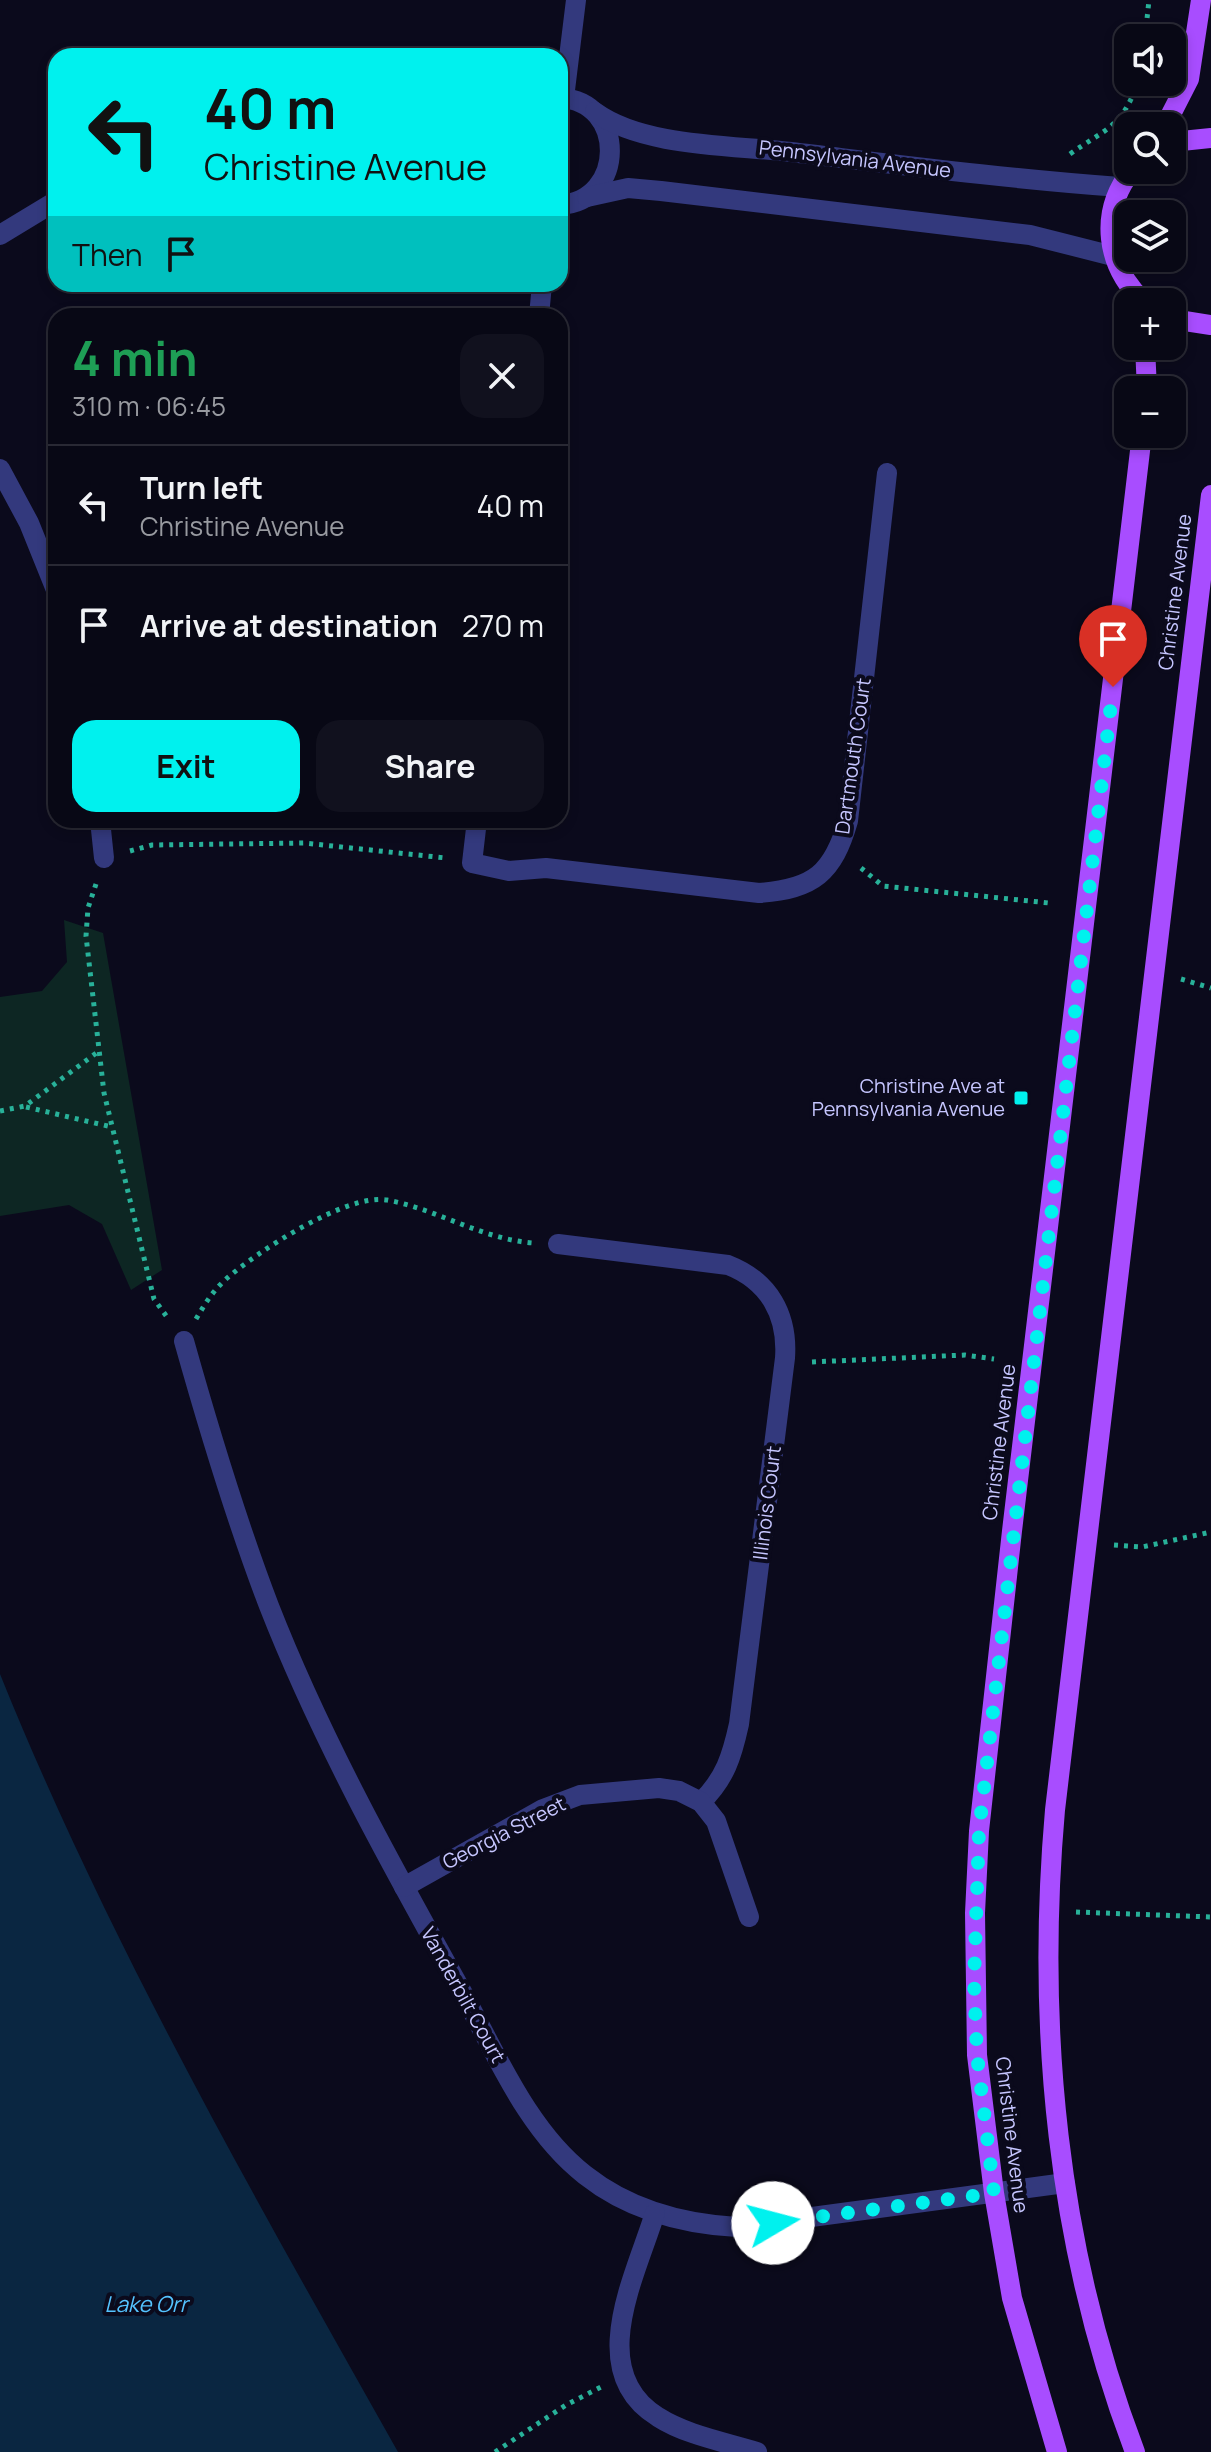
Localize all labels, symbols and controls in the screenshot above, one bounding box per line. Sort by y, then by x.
map controls [1114,24,1186,448]
button: sound [1114,24,1186,96]
text: 40 m [204,69,336,146]
icon: left [72,80,176,184]
button: search [1114,112,1186,184]
street label: Pennsylvania Avenue [757,133,953,184]
text: Christine Avenue [204,142,487,191]
button: layers [1114,200,1186,272]
icon: arrive [159,232,203,276]
text: Then [72,234,143,275]
button: + [1114,288,1186,360]
text: 4 min [72,325,197,390]
button: close [460,334,544,418]
button: − [1114,376,1186,448]
text: 310 m · 06:45 [72,388,226,424]
text: Turn left [140,467,263,508]
icon: left [72,483,116,527]
text: 40 m [477,485,544,526]
text: Christine Avenue [140,508,344,544]
street label: Christine Avenue [1152,512,1197,672]
icon: arrive [72,603,116,647]
text: Arrive at destination [140,605,438,646]
text: 270 m [462,605,544,646]
pin [1079,605,1147,687]
icon: arrive [1091,617,1135,661]
street label: Dartmouth Court [828,676,877,836]
button: Exit [72,720,300,812]
button: Share [316,720,544,812]
place label: Christine Ave at Pennsylvania Avenue [812,1072,1005,1122]
marker: Christine Ave at Pennsylvania Avenue [1012,1089,1030,1107]
street label: Christine Avenue [976,1362,1021,1522]
street label: Illinois Court [746,1444,787,1562]
street label: Georgia Street [438,1790,570,1875]
street label: Vanderbilt Court [415,1922,512,2067]
street label: Christine Avenue [990,2055,1035,2215]
position arrow [731,2181,815,2265]
water label: Lake Orr [104,2289,191,2319]

